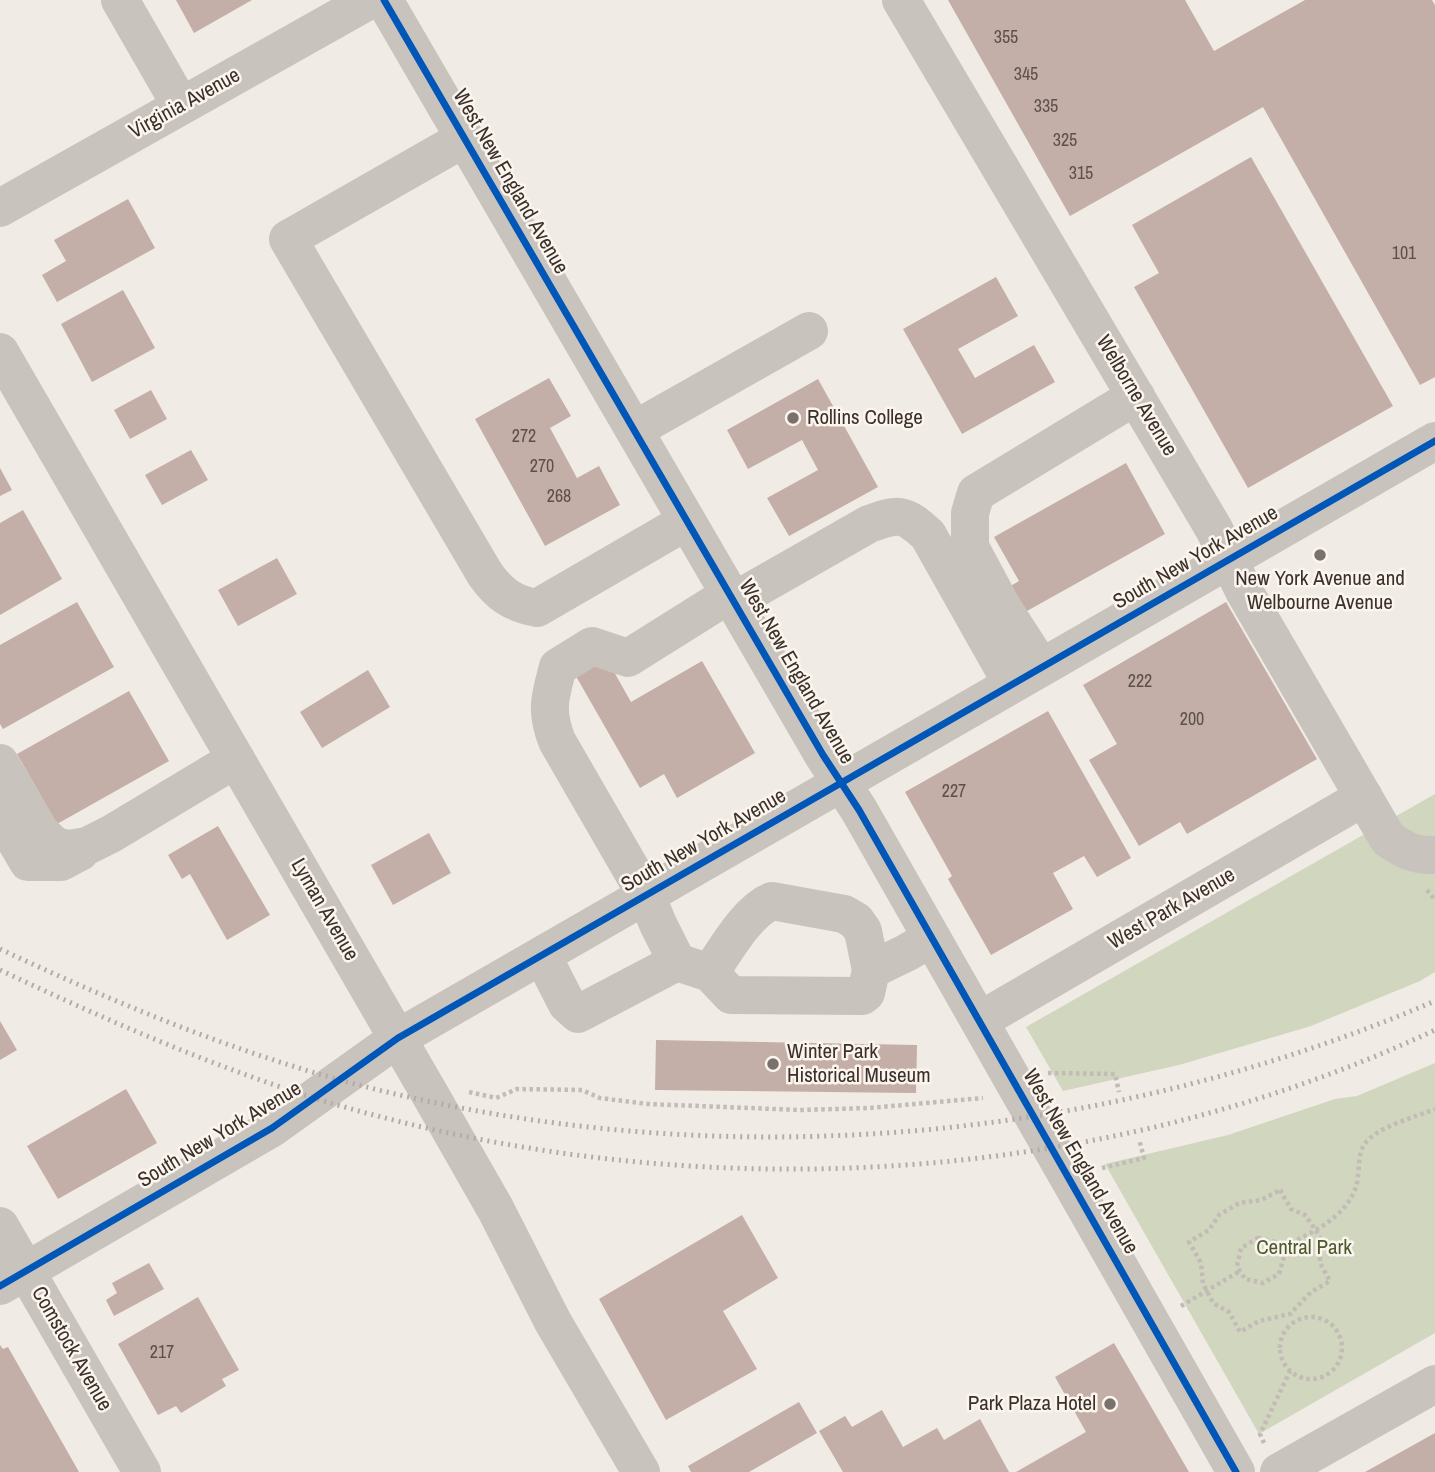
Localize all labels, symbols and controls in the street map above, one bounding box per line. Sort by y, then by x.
house number: 355 [994,27,1018,49]
street label: Virginia Avenue [125,63,245,145]
house number: 345 [1014,64,1038,86]
street label: West New England Avenue [447,85,573,279]
house number: 335 [1034,96,1058,118]
house number: 325 [1053,130,1077,152]
house number: 315 [1069,163,1093,185]
house number: 101 [1392,243,1416,265]
street label: Welborne Avenue [1090,331,1182,461]
place label: Rollins College [807,405,923,431]
marker: Rollins College [785,410,801,426]
house number: 272 [512,426,536,448]
house number: 270 [530,456,554,478]
house number: 268 [547,486,571,508]
street label: South New York Avenue [1109,501,1283,615]
marker: New York Avenue and Welbourne Avenue [1312,547,1328,563]
place label: New York Avenue and Welbourne Avenue [1235,566,1405,616]
street label: West New England Avenue [733,575,859,769]
house number: 222 [1128,671,1152,693]
house number: 200 [1180,709,1204,731]
house number: 227 [942,781,966,803]
street label: South New York Avenue [617,784,791,898]
street label: Lyman Avenue [285,854,363,966]
street label: West Park Avenue [1104,863,1240,955]
place label: Winter Park Historical Museum [787,1039,931,1089]
marker: Winter Park Historical Museum [765,1056,781,1072]
street label: West New England Avenue [1017,1065,1143,1259]
street label: South New York Avenue [134,1076,306,1194]
park label: Central Park [1256,1235,1352,1261]
street label: Comstock Avenue [25,1282,117,1416]
house number: 217 [150,1342,174,1364]
place label: Park Plaza Hotel [968,1391,1096,1417]
marker: Park Plaza Hotel [1102,1396,1118,1412]

